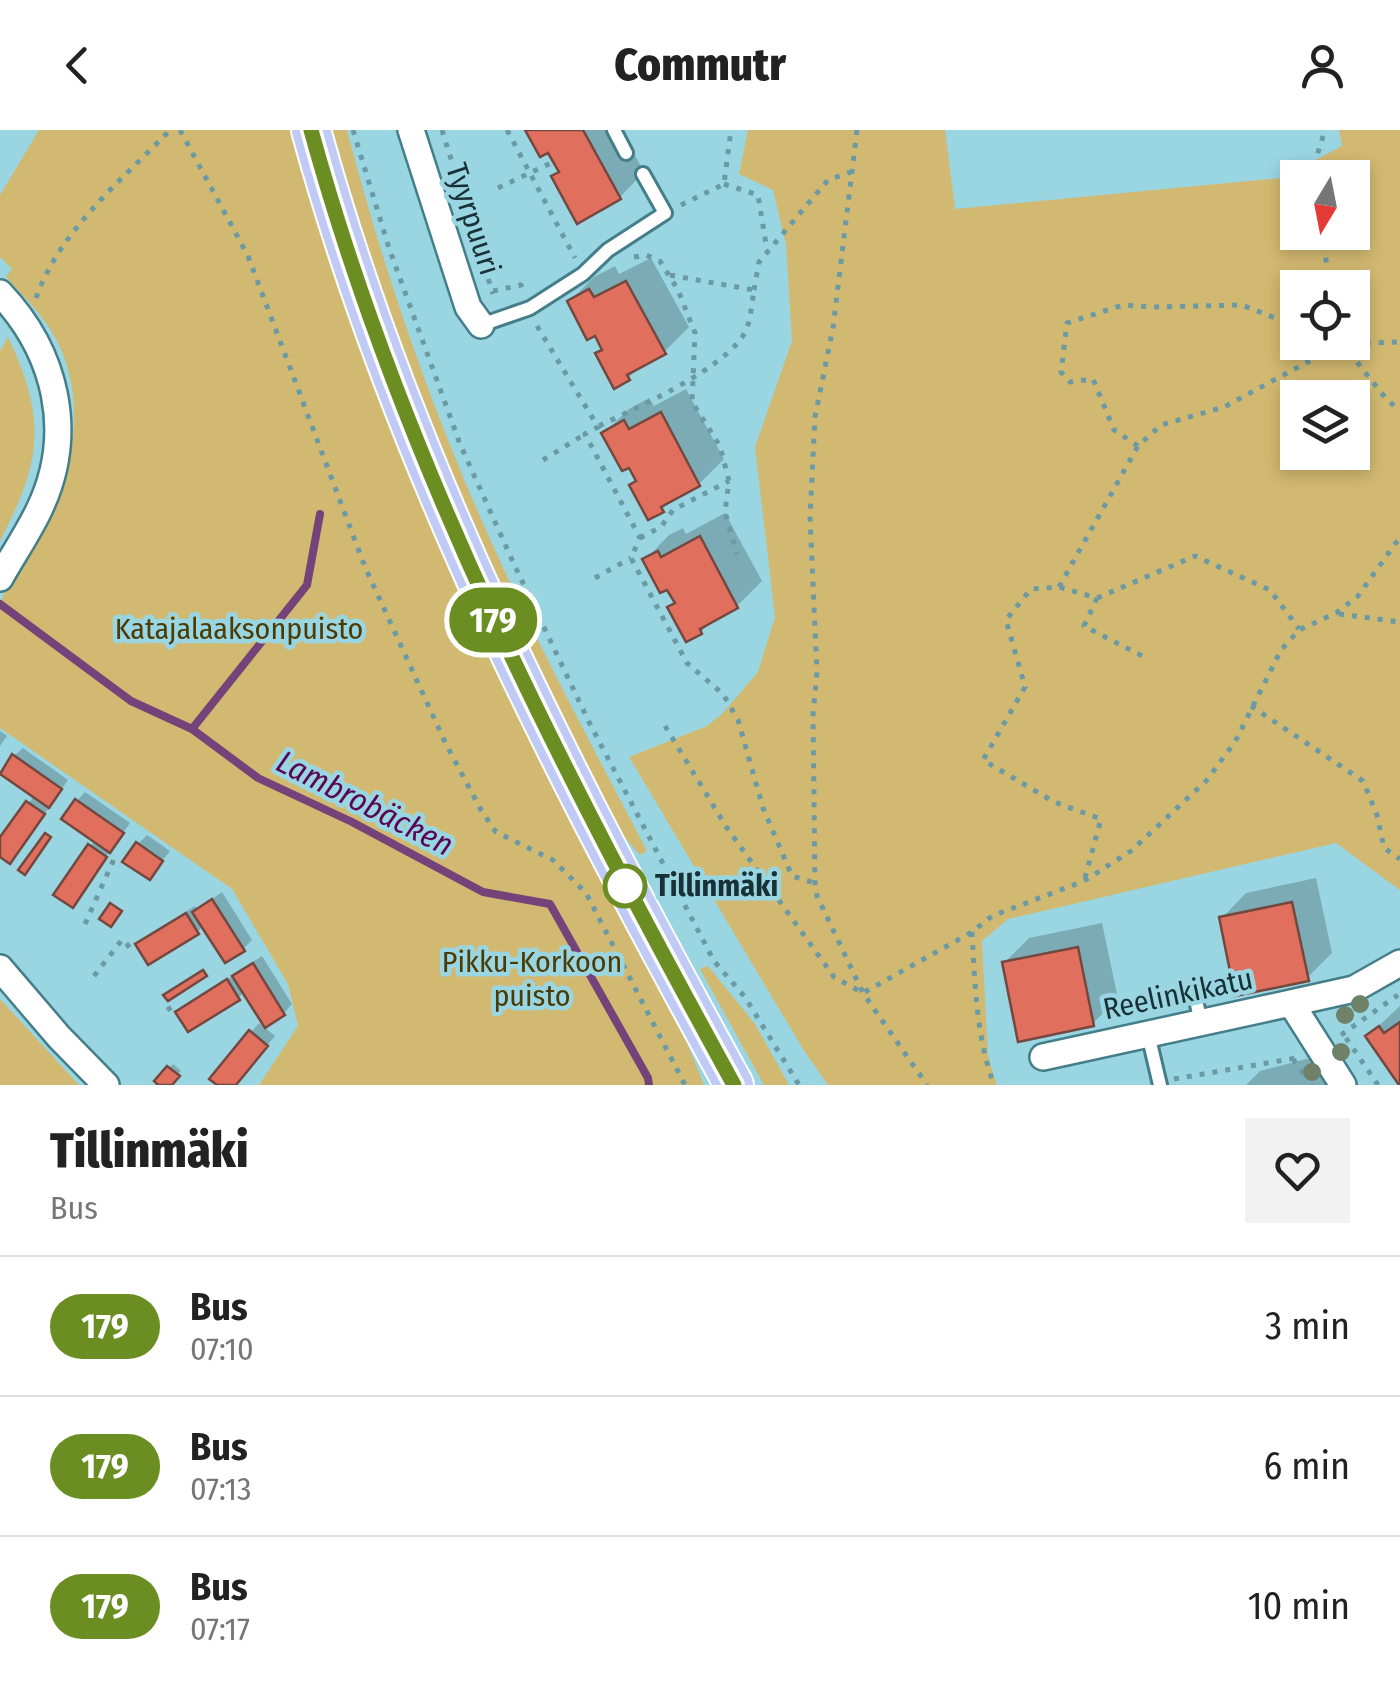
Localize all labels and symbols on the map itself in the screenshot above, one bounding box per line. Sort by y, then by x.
street label: Tyyrpuuri [438,159,508,279]
north arrow [1280,160,1370,250]
line badge: 179 [436,588,550,652]
park label: Katajalaaksonpuisto [115,611,363,647]
water label: Lambrobäcken [270,742,460,864]
marker: Tillinmäki [604,865,646,907]
place label: Tillinmäki [655,868,778,904]
park label: Pikku-Korkoon puisto [442,944,622,1014]
street label: Reelinkikatu [1100,961,1256,1027]

